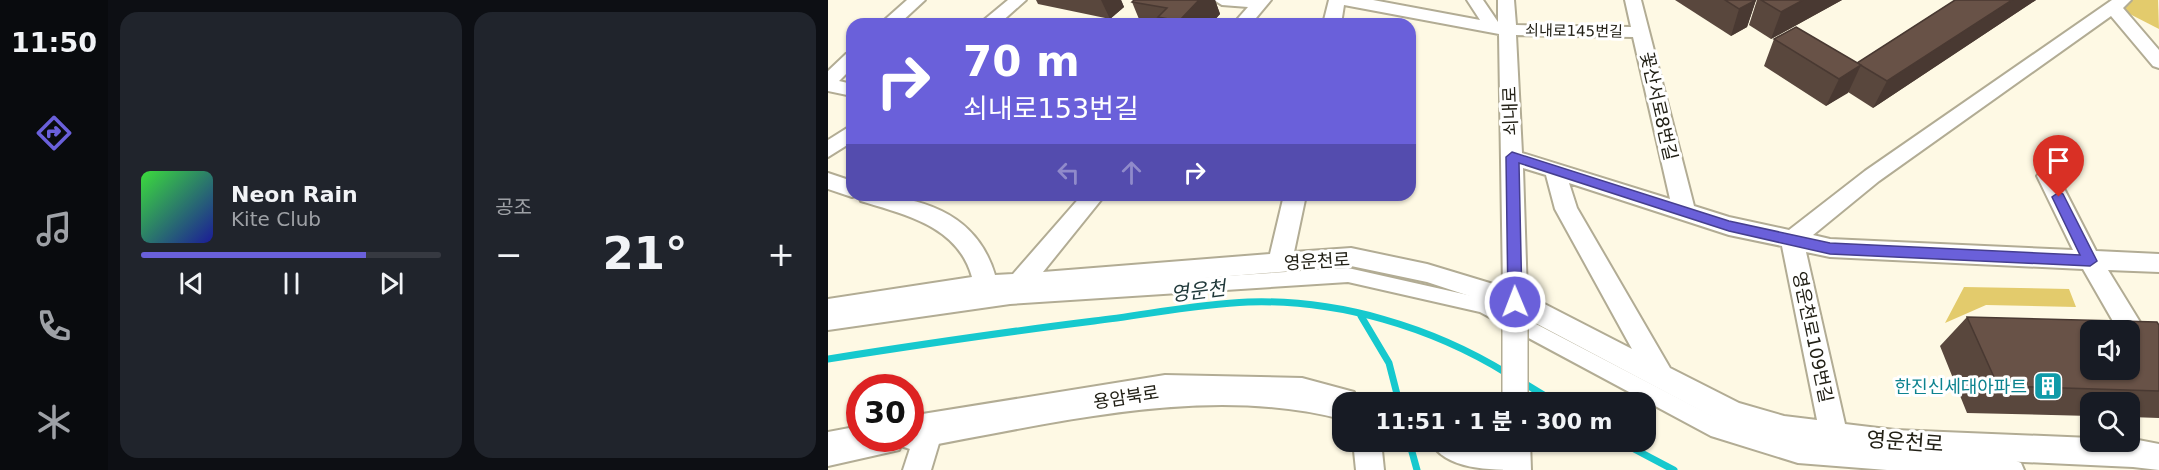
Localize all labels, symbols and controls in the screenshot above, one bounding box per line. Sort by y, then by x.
street label: 쇠내로145번길 [1525,21,1623,41]
text: 11:50 [11,27,97,58]
text: 70 m [963,37,1080,86]
icon: right [864,42,942,120]
street label: 꽃산서로8번길 [1636,50,1682,162]
street label: 쇠내로 [1499,86,1521,136]
text: 쇠내로153번길 [963,93,1139,124]
icon: directions [33,112,75,154]
pin [2033,135,2084,197]
icon: arrive [2042,144,2075,177]
icon: left [1052,156,1085,189]
icon: ahead [1115,156,1148,189]
icon: right [1178,156,1211,189]
text: Neon Rain [231,182,358,207]
text: 공조 [495,195,532,219]
text: Kite Club [231,207,321,231]
icon: music [33,208,75,250]
text: 21° [602,227,688,280]
text: − [495,235,523,274]
text: + [767,235,795,274]
street label: 영운천로 [1283,249,1351,273]
icon: previous [175,267,208,300]
icon: pause [275,267,308,300]
icon: next [375,267,408,300]
street label: 영운천로109번길 [1789,269,1837,405]
position arrow [1483,270,1547,334]
water label: 영운천 [1169,275,1229,306]
icon: phone [33,305,75,347]
map controls [2080,320,2140,452]
button: sound [2080,320,2140,380]
building icon: 한진신세대아파트 [2032,370,2064,402]
speed limit sign: 30 [846,374,924,452]
place label: 한진신세대아파트 [1895,376,2027,397]
street label: 용암북로 [1092,381,1160,413]
button: search [2080,392,2140,452]
icon: climate [33,401,75,443]
text: 11:51 · 1 분 · 300 m [1375,409,1613,434]
street label: 영운천로 [1866,427,1944,457]

